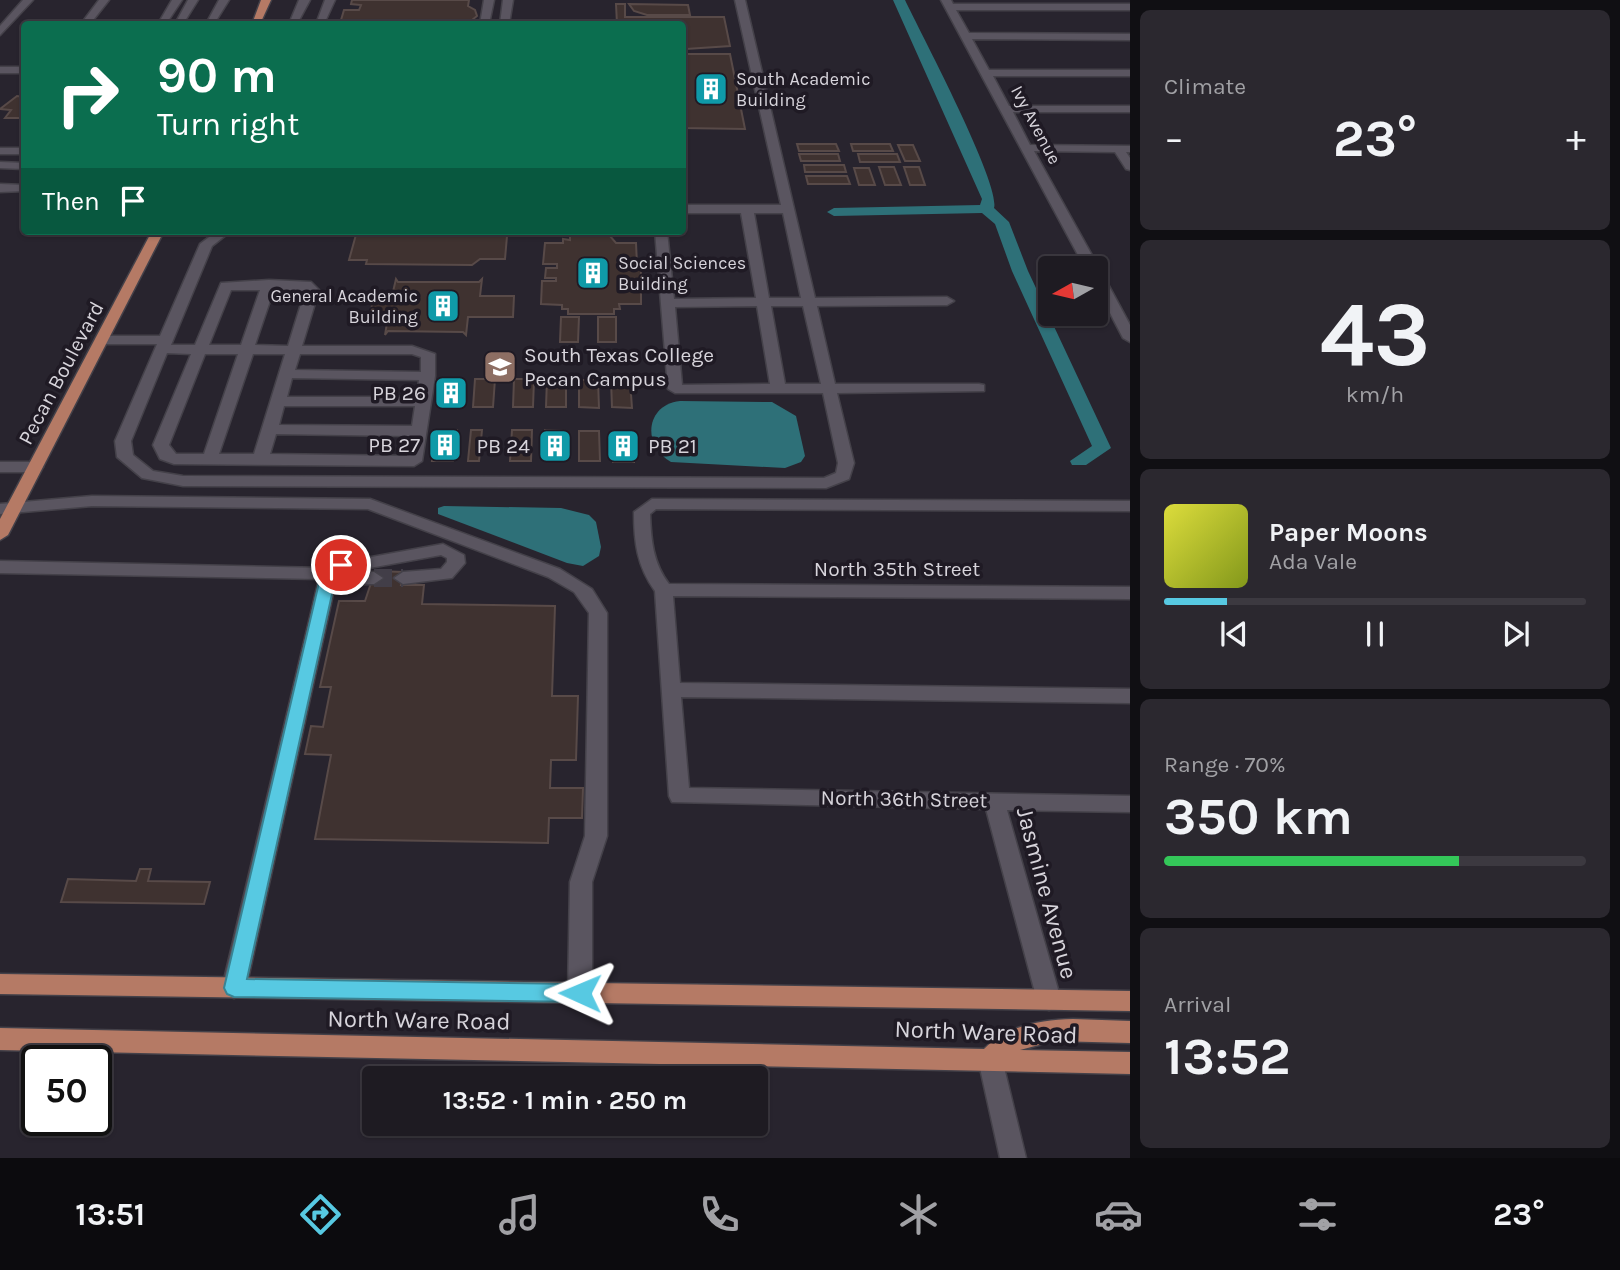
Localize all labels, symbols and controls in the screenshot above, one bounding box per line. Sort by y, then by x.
text: 90 m [157,47,277,104]
icon: right [42,49,133,140]
place label: South Academic Building [736,68,870,111]
building icon: South Academic Building [692,70,730,108]
text: Climate [1164,73,1246,100]
street label: Ivy Avenue [1006,82,1066,168]
text: Turn right [157,106,299,143]
text: 23° [1333,108,1417,169]
text: − [1164,116,1184,161]
text: + [1566,116,1586,161]
icon: arrive [114,182,152,220]
text: Then [42,186,100,217]
place label: Social Sciences Building [618,252,746,295]
building icon: Social Sciences Building [574,254,612,292]
north arrow [1038,256,1108,326]
map controls [1038,256,1108,326]
text: 43 [1320,282,1430,388]
place label: General Academic Building [270,285,418,328]
building icon: General Academic Building [424,287,462,325]
street label: Pecan Boulevard [13,297,109,449]
place label: South Texas College Pecan Campus [524,343,714,391]
school or university icon: South Texas College Pecan Campus [481,348,519,386]
building icon: PB 26 [432,374,470,412]
place label: PB 26 [372,381,426,405]
text: km/h [1346,381,1404,408]
building icon: PB 27 [426,426,464,464]
building icon: PB 24 [536,427,574,465]
building icon: PB 21 [604,427,642,465]
place label: PB 27 [368,433,420,457]
place label: PB 24 [476,434,530,458]
place label: PB 21 [648,434,697,458]
text: Paper Moons [1269,517,1428,548]
pin [311,535,371,595]
icon: arrive [322,546,360,584]
text: Ada Vale [1269,548,1357,575]
street label: North 35th Street [814,557,980,581]
icon: previous [1215,615,1253,653]
icon: pause [1356,615,1394,653]
icon: next [1497,615,1535,653]
text: Range · 70% [1164,751,1286,778]
street label: North 36th Street [820,786,988,812]
text: 350 km [1164,786,1353,847]
street label: Jasmine Avenue [1011,804,1083,982]
position arrow [543,956,617,1030]
text: Arrival [1164,991,1231,1018]
street label: North Ware Road [327,1004,511,1036]
street label: North Ware Road [894,1015,1078,1049]
text: 13:52 [1164,1026,1291,1087]
speed limit sign: 50 [21,1045,112,1136]
text: 13:52 · 1 min · 250 m [443,1085,687,1116]
icon: directions [296,1190,345,1239]
icon: music [495,1190,544,1239]
icon: phone [695,1190,744,1239]
icon: climate [894,1190,943,1239]
icon: car [1094,1190,1143,1239]
icon: filters [1293,1190,1342,1239]
text: 13:51 [75,1196,145,1233]
text: 23° [1493,1196,1545,1233]

